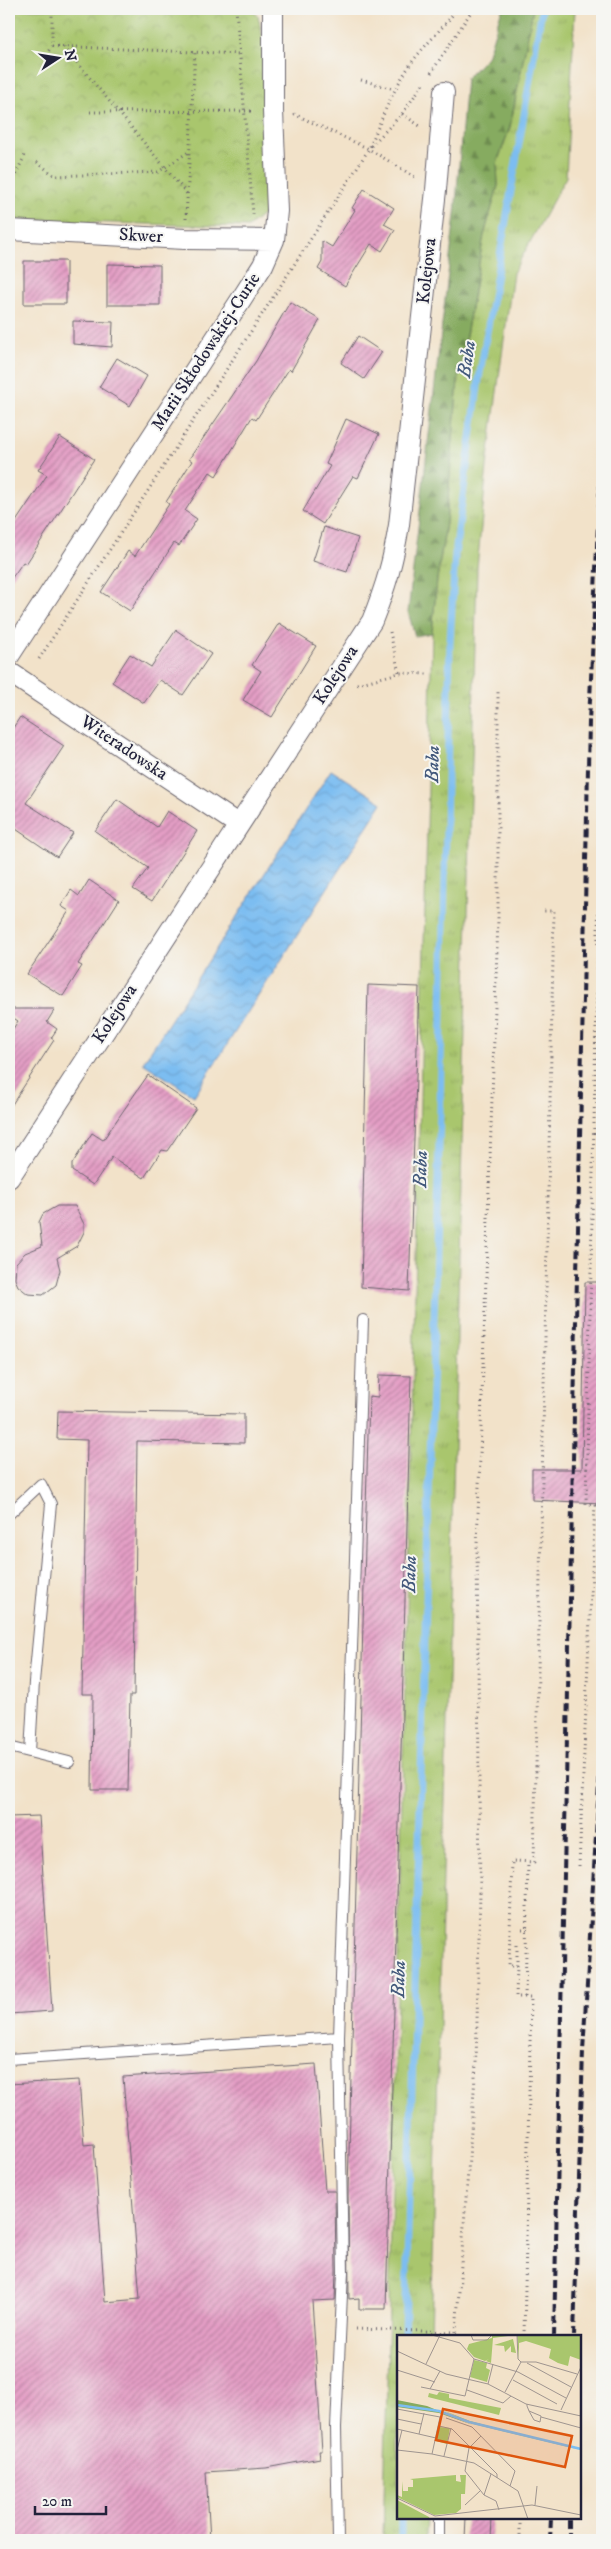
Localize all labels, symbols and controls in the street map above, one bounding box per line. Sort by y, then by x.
north arrow [32,32,82,82]
text: N [60,48,80,63]
street label: Skwer [118,224,164,248]
street label: Kolejowa [413,237,441,305]
street label: Marii Skłodowskiej-Curie [147,269,265,435]
water label: Baba [453,339,481,380]
street label: Kolejowa [309,641,363,709]
street label: Witeradowska [75,710,172,785]
water label: Baba [421,745,445,784]
street label: Kolejowa [88,980,142,1048]
water label: Baba [409,1150,433,1189]
water label: Baba [398,1555,422,1594]
water label: Baba [387,1960,411,1999]
inset map [397,2335,581,2519]
scale bar [35,2484,106,2516]
text: 20 m [42,2492,72,2511]

